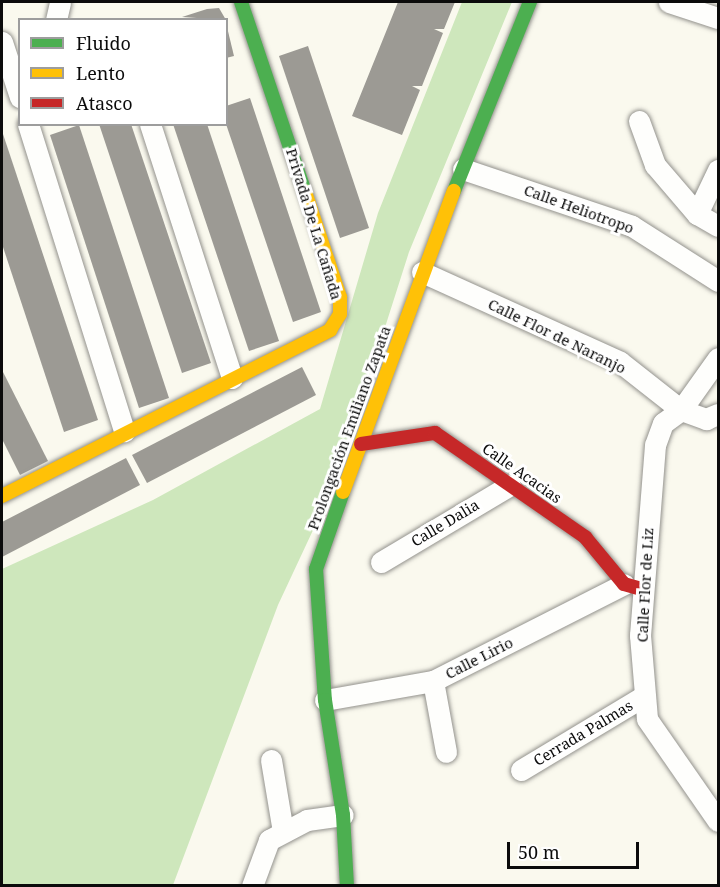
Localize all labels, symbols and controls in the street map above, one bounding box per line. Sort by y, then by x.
legend [18,18,228,126]
text: Fluido [76,31,131,55]
text: Lento [76,61,125,85]
text: Atasco [76,91,133,115]
street label: Privada De La Cañada [282,146,346,302]
street label: Calle Heliotropo [522,181,636,237]
street label: Calle Flor de Naranjo [485,295,629,377]
street label: Prolongación Emiliano Zapata [304,324,394,532]
street label: Calle Acacias [479,439,565,507]
street label: Calle Dalia [408,496,482,550]
street label: Calle Flor de Liz [633,527,657,643]
street label: Calle Lirio [442,633,516,683]
street label: Cerrada Palmas [530,696,636,770]
scale bar [510,830,642,868]
text: 50 m [518,840,560,864]

